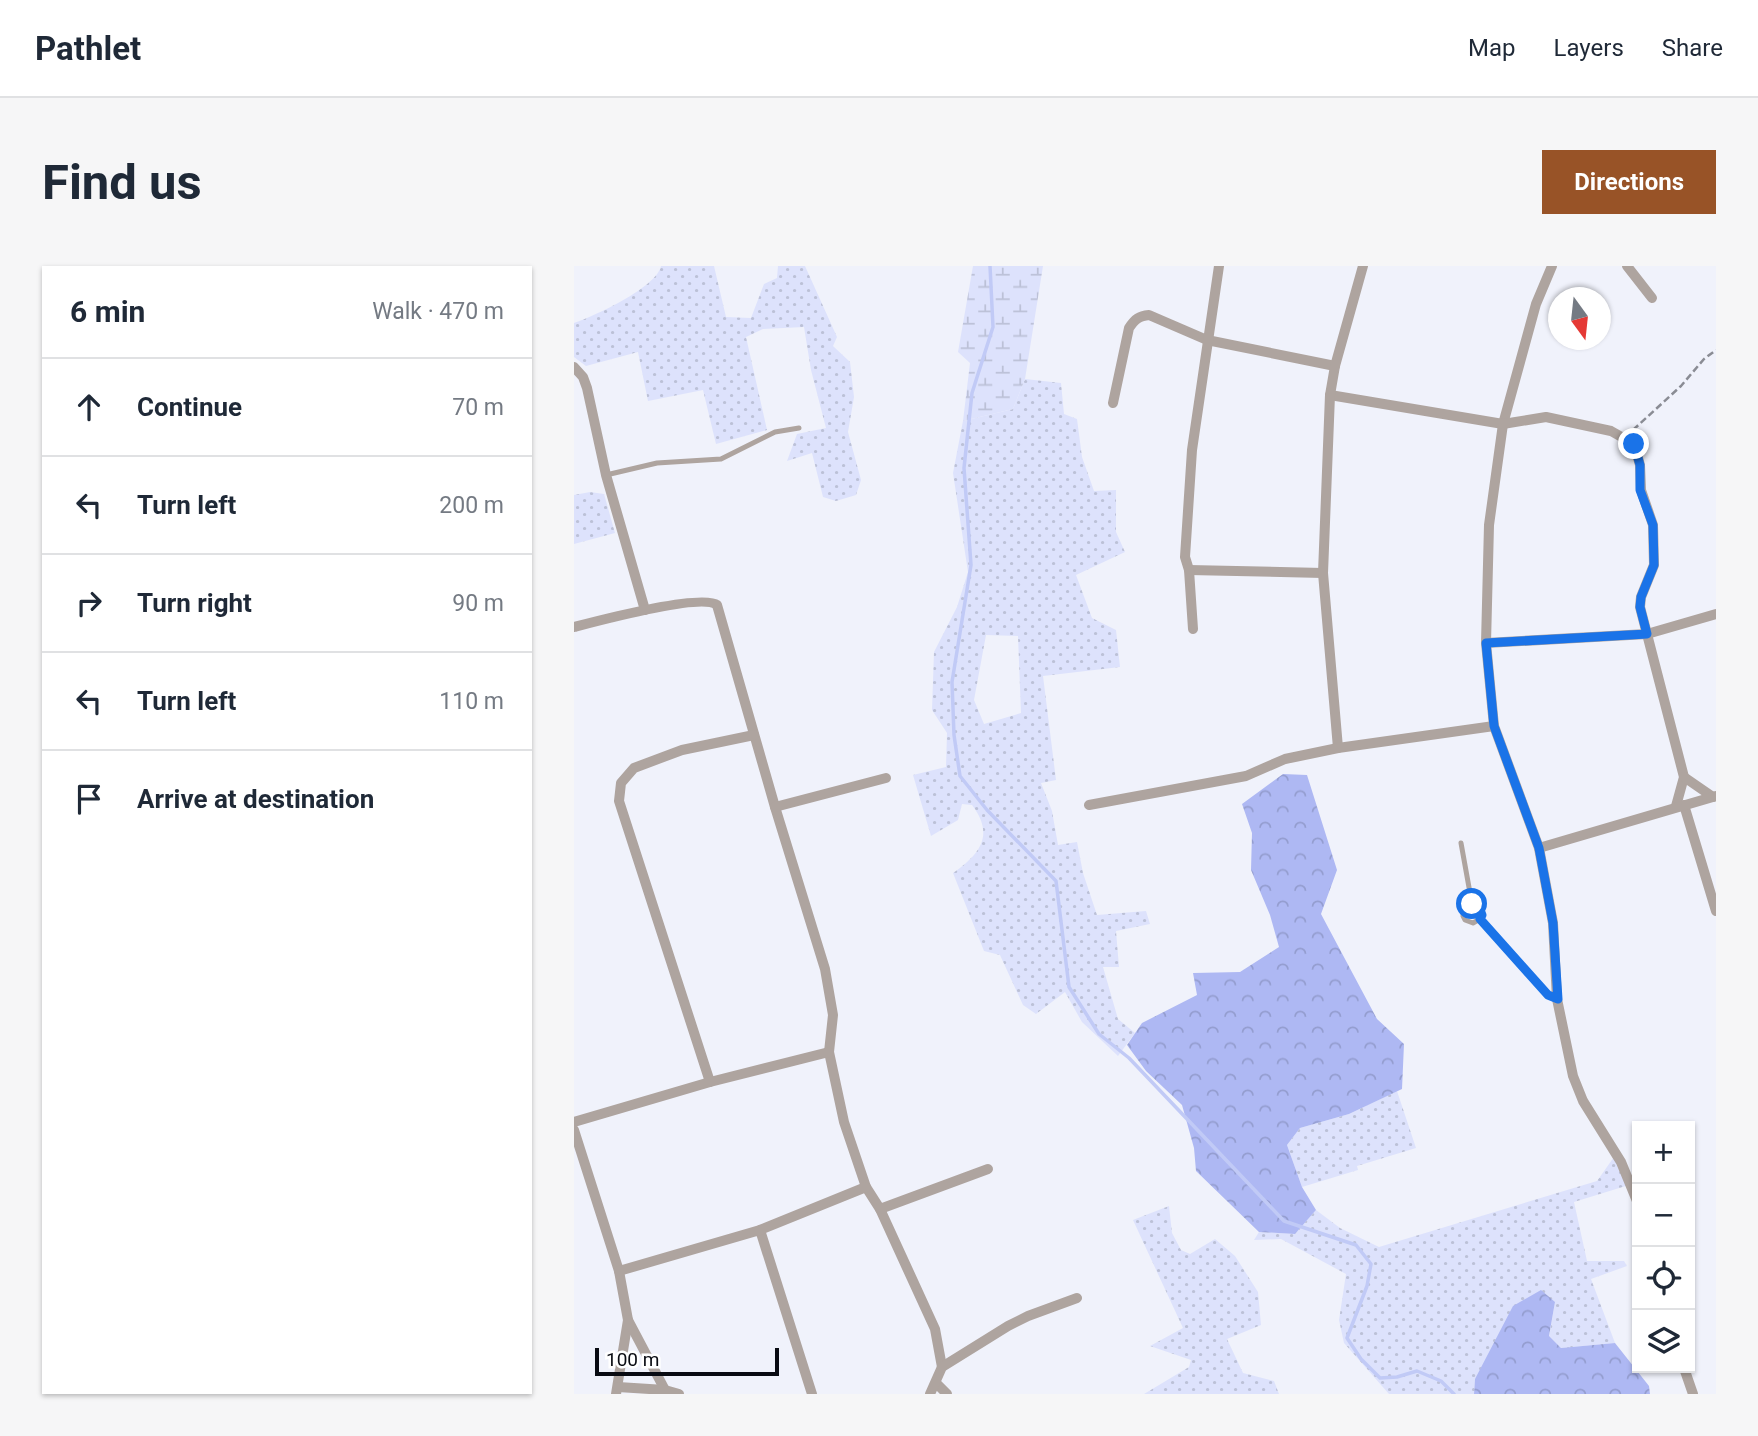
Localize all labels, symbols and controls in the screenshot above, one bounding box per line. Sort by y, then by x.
text: Pathlet [35,29,141,68]
text: Map [1468,34,1516,62]
text: Layers [1554,34,1624,62]
text: Share [1662,34,1723,62]
button: Directions [1542,150,1716,214]
text: Find us [42,154,202,211]
north arrow [1548,287,1611,350]
text: 6 min [70,294,145,329]
text: Walk · 470 m [372,298,504,325]
icon: ahead [70,388,108,426]
text: Continue [137,392,242,422]
text: 70 m [452,394,504,421]
route end [1618,428,1649,459]
icon: left [70,486,108,524]
text: Turn left [137,490,236,520]
text: 200 m [439,492,504,519]
icon: right [70,584,108,622]
text: Turn right [137,588,252,618]
text: 90 m [452,590,504,617]
icon: left [70,682,108,720]
text: Turn left [137,686,236,716]
text: 110 m [439,688,504,715]
icon: arrive [70,780,108,818]
text: Arrive at destination [137,784,374,814]
route start [1456,888,1487,919]
map controls [1632,1121,1695,1373]
button: + [1632,1121,1695,1184]
button: − [1632,1184,1695,1247]
button: locate [1632,1247,1695,1310]
button: layers [1632,1310,1695,1373]
scale bar [595,1345,779,1377]
text: 100 m [606,1348,659,1371]

